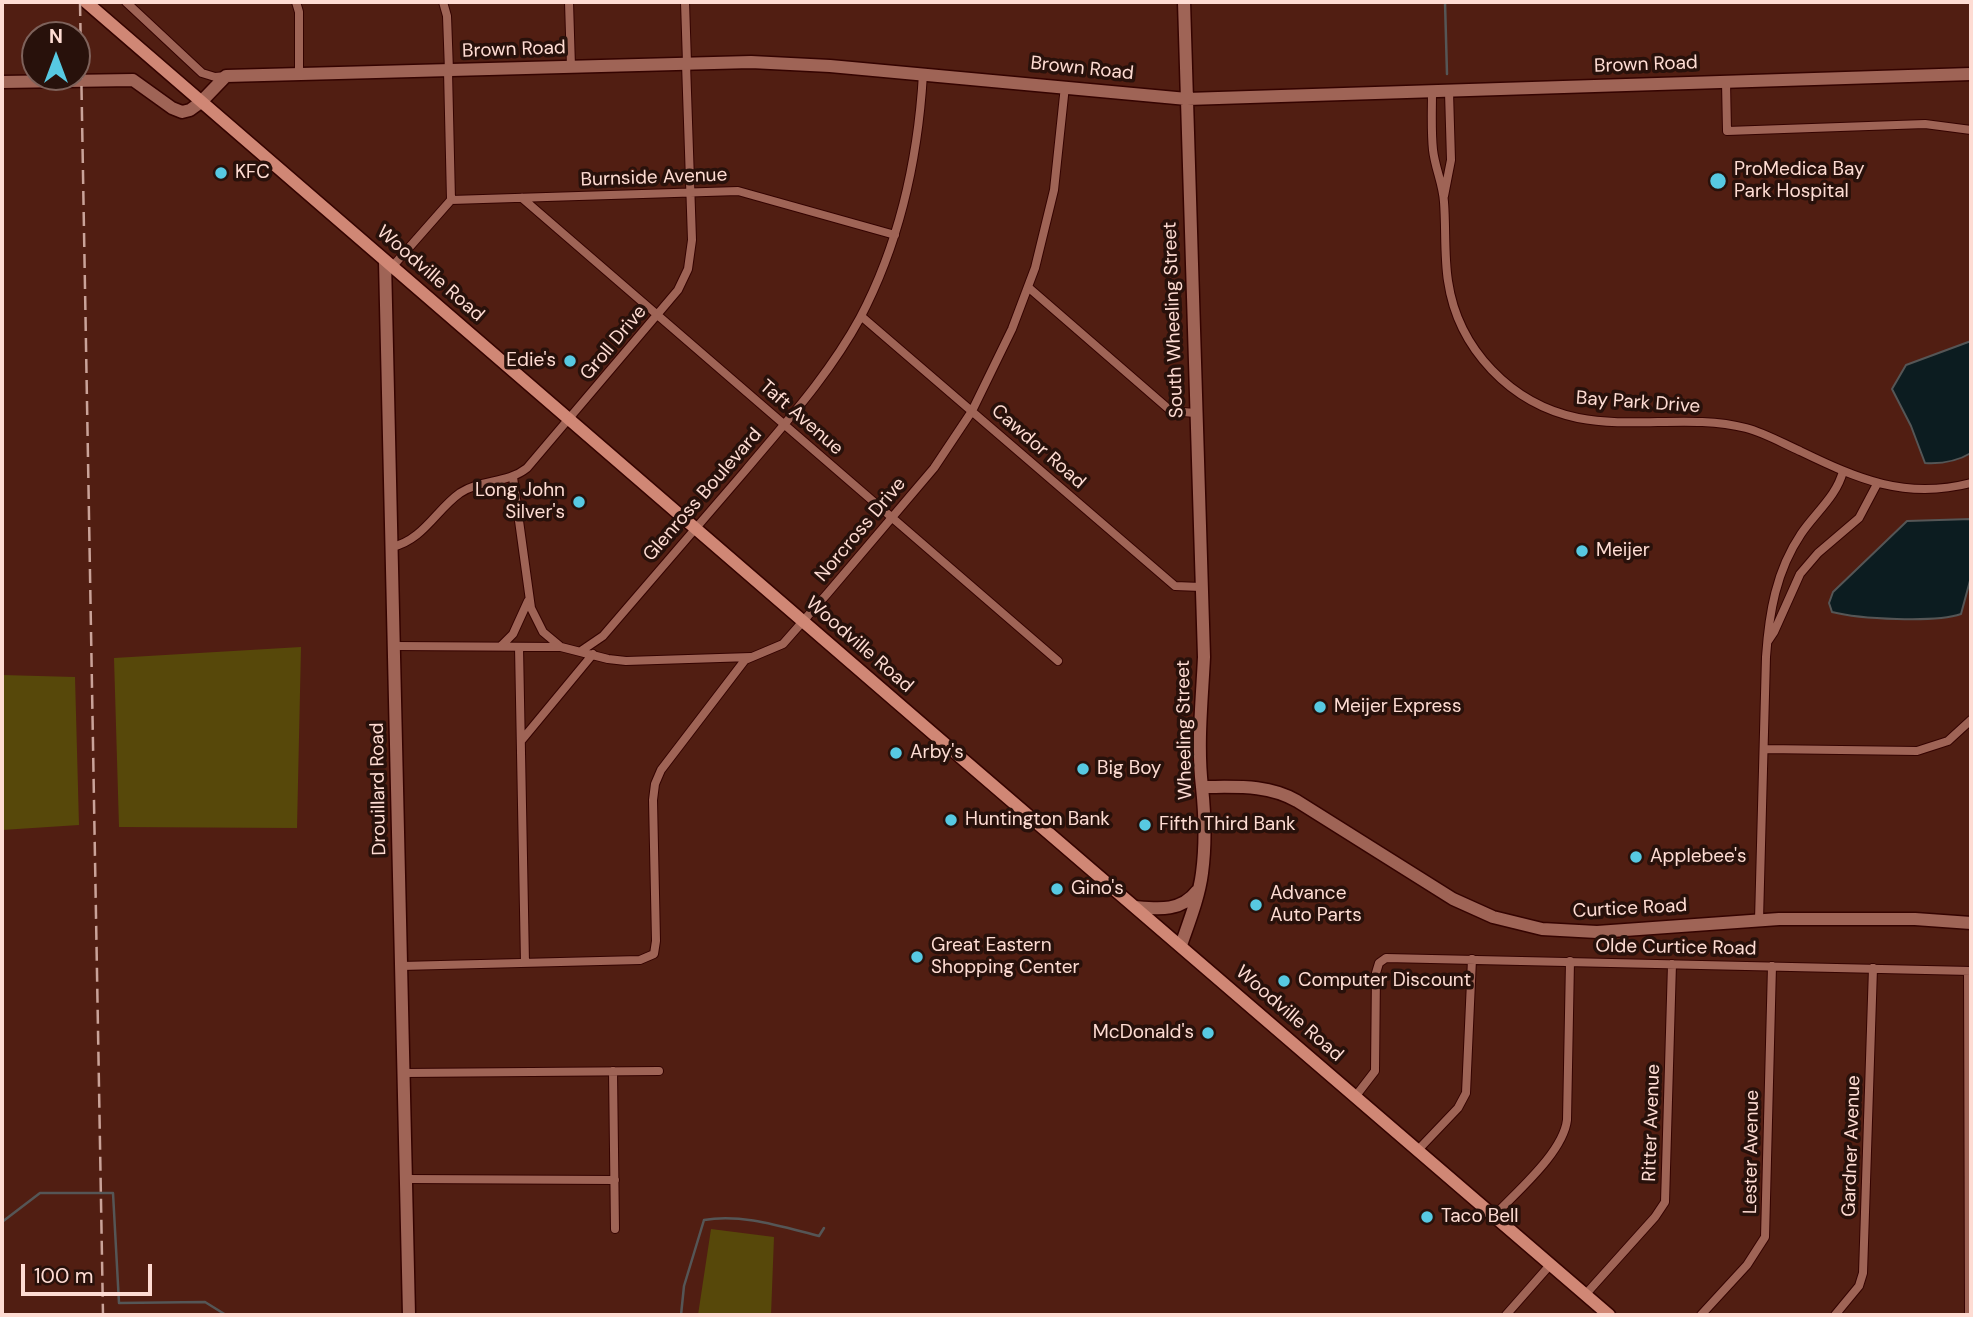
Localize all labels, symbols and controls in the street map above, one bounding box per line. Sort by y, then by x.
north arrow [21,21,91,91]
text: N [49,24,63,49]
street label: Brown Road [462,37,566,63]
street label: Brown Road [1029,52,1135,86]
street label: Brown Road [1594,52,1698,78]
place label: ProMedica Bay Park Hospital [1734,159,1865,203]
place label: KFC [235,162,270,184]
street label: Burnside Avenue [580,164,728,192]
marker: KFC [213,165,229,181]
marker: ProMedica Bay Park Hospital [1708,171,1728,191]
street label: Woodville Road [372,221,488,327]
street label: South Wheeling Street [1159,221,1189,419]
street label: Groll Drive [576,301,652,385]
place label: Edie's [506,350,556,372]
marker: Edie's [562,353,578,369]
street label: Taft Avenue [755,376,847,460]
street label: Bay Park Drive [1575,387,1701,419]
street label: Cawdor Road [986,400,1090,494]
street label: Glenross Boulevard [639,424,767,566]
street label: Norcross Drive [811,473,911,587]
place label: Long John Silver's [475,480,565,524]
marker: Long John Silver's [571,494,587,510]
place label: Meijer [1596,540,1650,562]
marker: Meijer [1574,543,1590,559]
street label: Woodville Road [801,592,917,698]
street label: Wheeling Street [1172,660,1198,800]
place label: Meijer Express [1334,696,1461,718]
marker: Meijer Express [1312,699,1328,715]
street label: Drouillard Road [366,722,392,856]
place label: Arby's [910,742,964,764]
marker: Arby's [888,745,904,761]
place label: Big Boy [1097,758,1161,780]
marker: Big Boy [1075,761,1091,777]
place label: Huntington Bank [965,809,1110,831]
marker: Huntington Bank [943,812,959,828]
place label: Fifth Third Bank [1159,814,1296,836]
marker: Fifth Third Bank [1137,817,1153,833]
place label: Applebee's [1650,846,1747,868]
marker: Applebee's [1628,849,1644,865]
place label: Gino's [1071,878,1124,900]
marker: Gino's [1049,881,1065,897]
place label: Advance Auto Parts [1270,883,1362,927]
street label: Curtice Road [1572,895,1688,923]
marker: Advance Auto Parts [1248,897,1264,913]
place label: Great Eastern Shopping Center [931,935,1079,979]
street label: Olde Curtice Road [1595,935,1757,961]
marker: Great Eastern Shopping Center [909,949,925,965]
street label: Woodville Road [1231,961,1347,1067]
place label: Computer Discount [1298,970,1471,992]
marker: Computer Discount [1276,973,1292,989]
place label: McDonald's [1093,1022,1194,1044]
marker: McDonald's [1200,1025,1216,1041]
street label: Ritter Avenue [1639,1064,1665,1182]
street label: Gardner Avenue [1838,1075,1866,1217]
street label: Lester Avenue [1740,1090,1764,1214]
place label: Taco Bell [1441,1206,1519,1228]
marker: Taco Bell [1419,1209,1435,1225]
scale bar [24,1250,156,1294]
text: 100 m [34,1262,94,1290]

